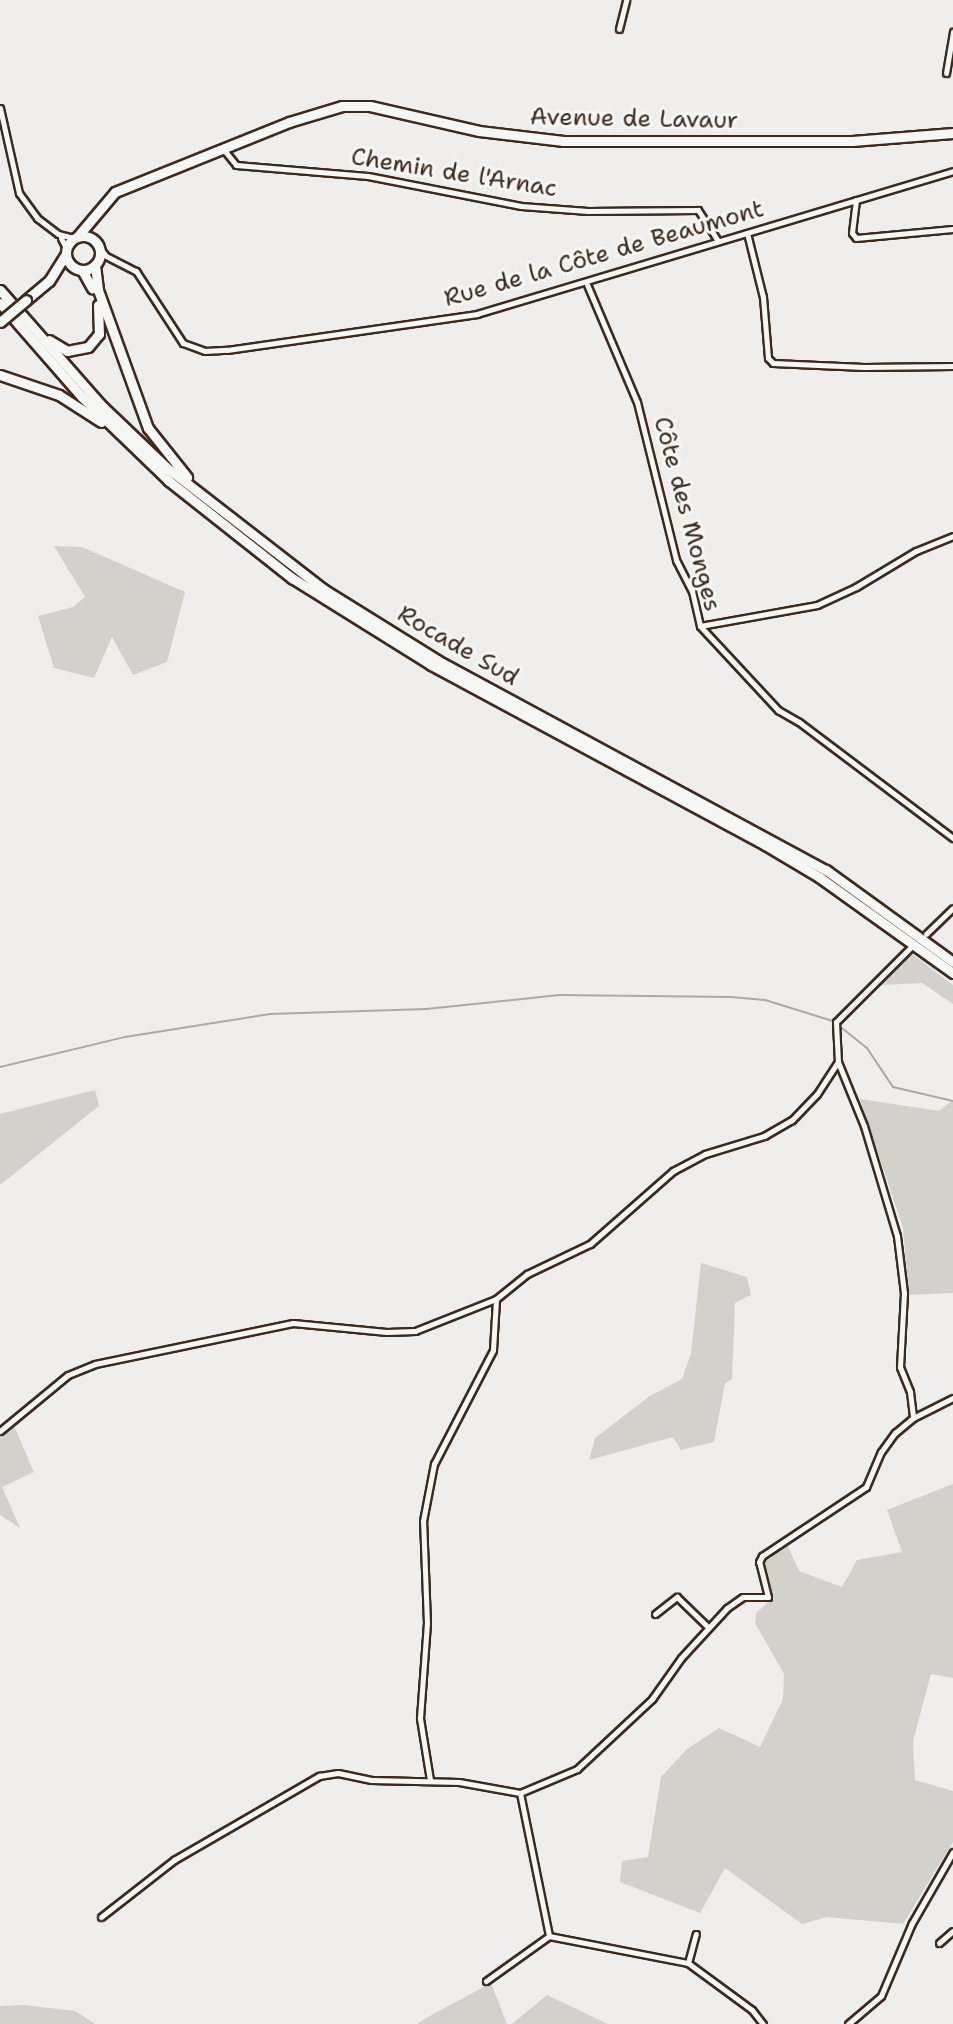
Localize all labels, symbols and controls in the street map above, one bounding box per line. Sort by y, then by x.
street label: Avenue de Lavaur [530,103,738,135]
street label: Chemin de l'Arnac [349,142,559,204]
street label: Rue de la Côte de Beaumont [441,195,767,313]
street label: Côte des Monges [647,414,727,614]
street label: Rocade Sud [392,600,524,692]

